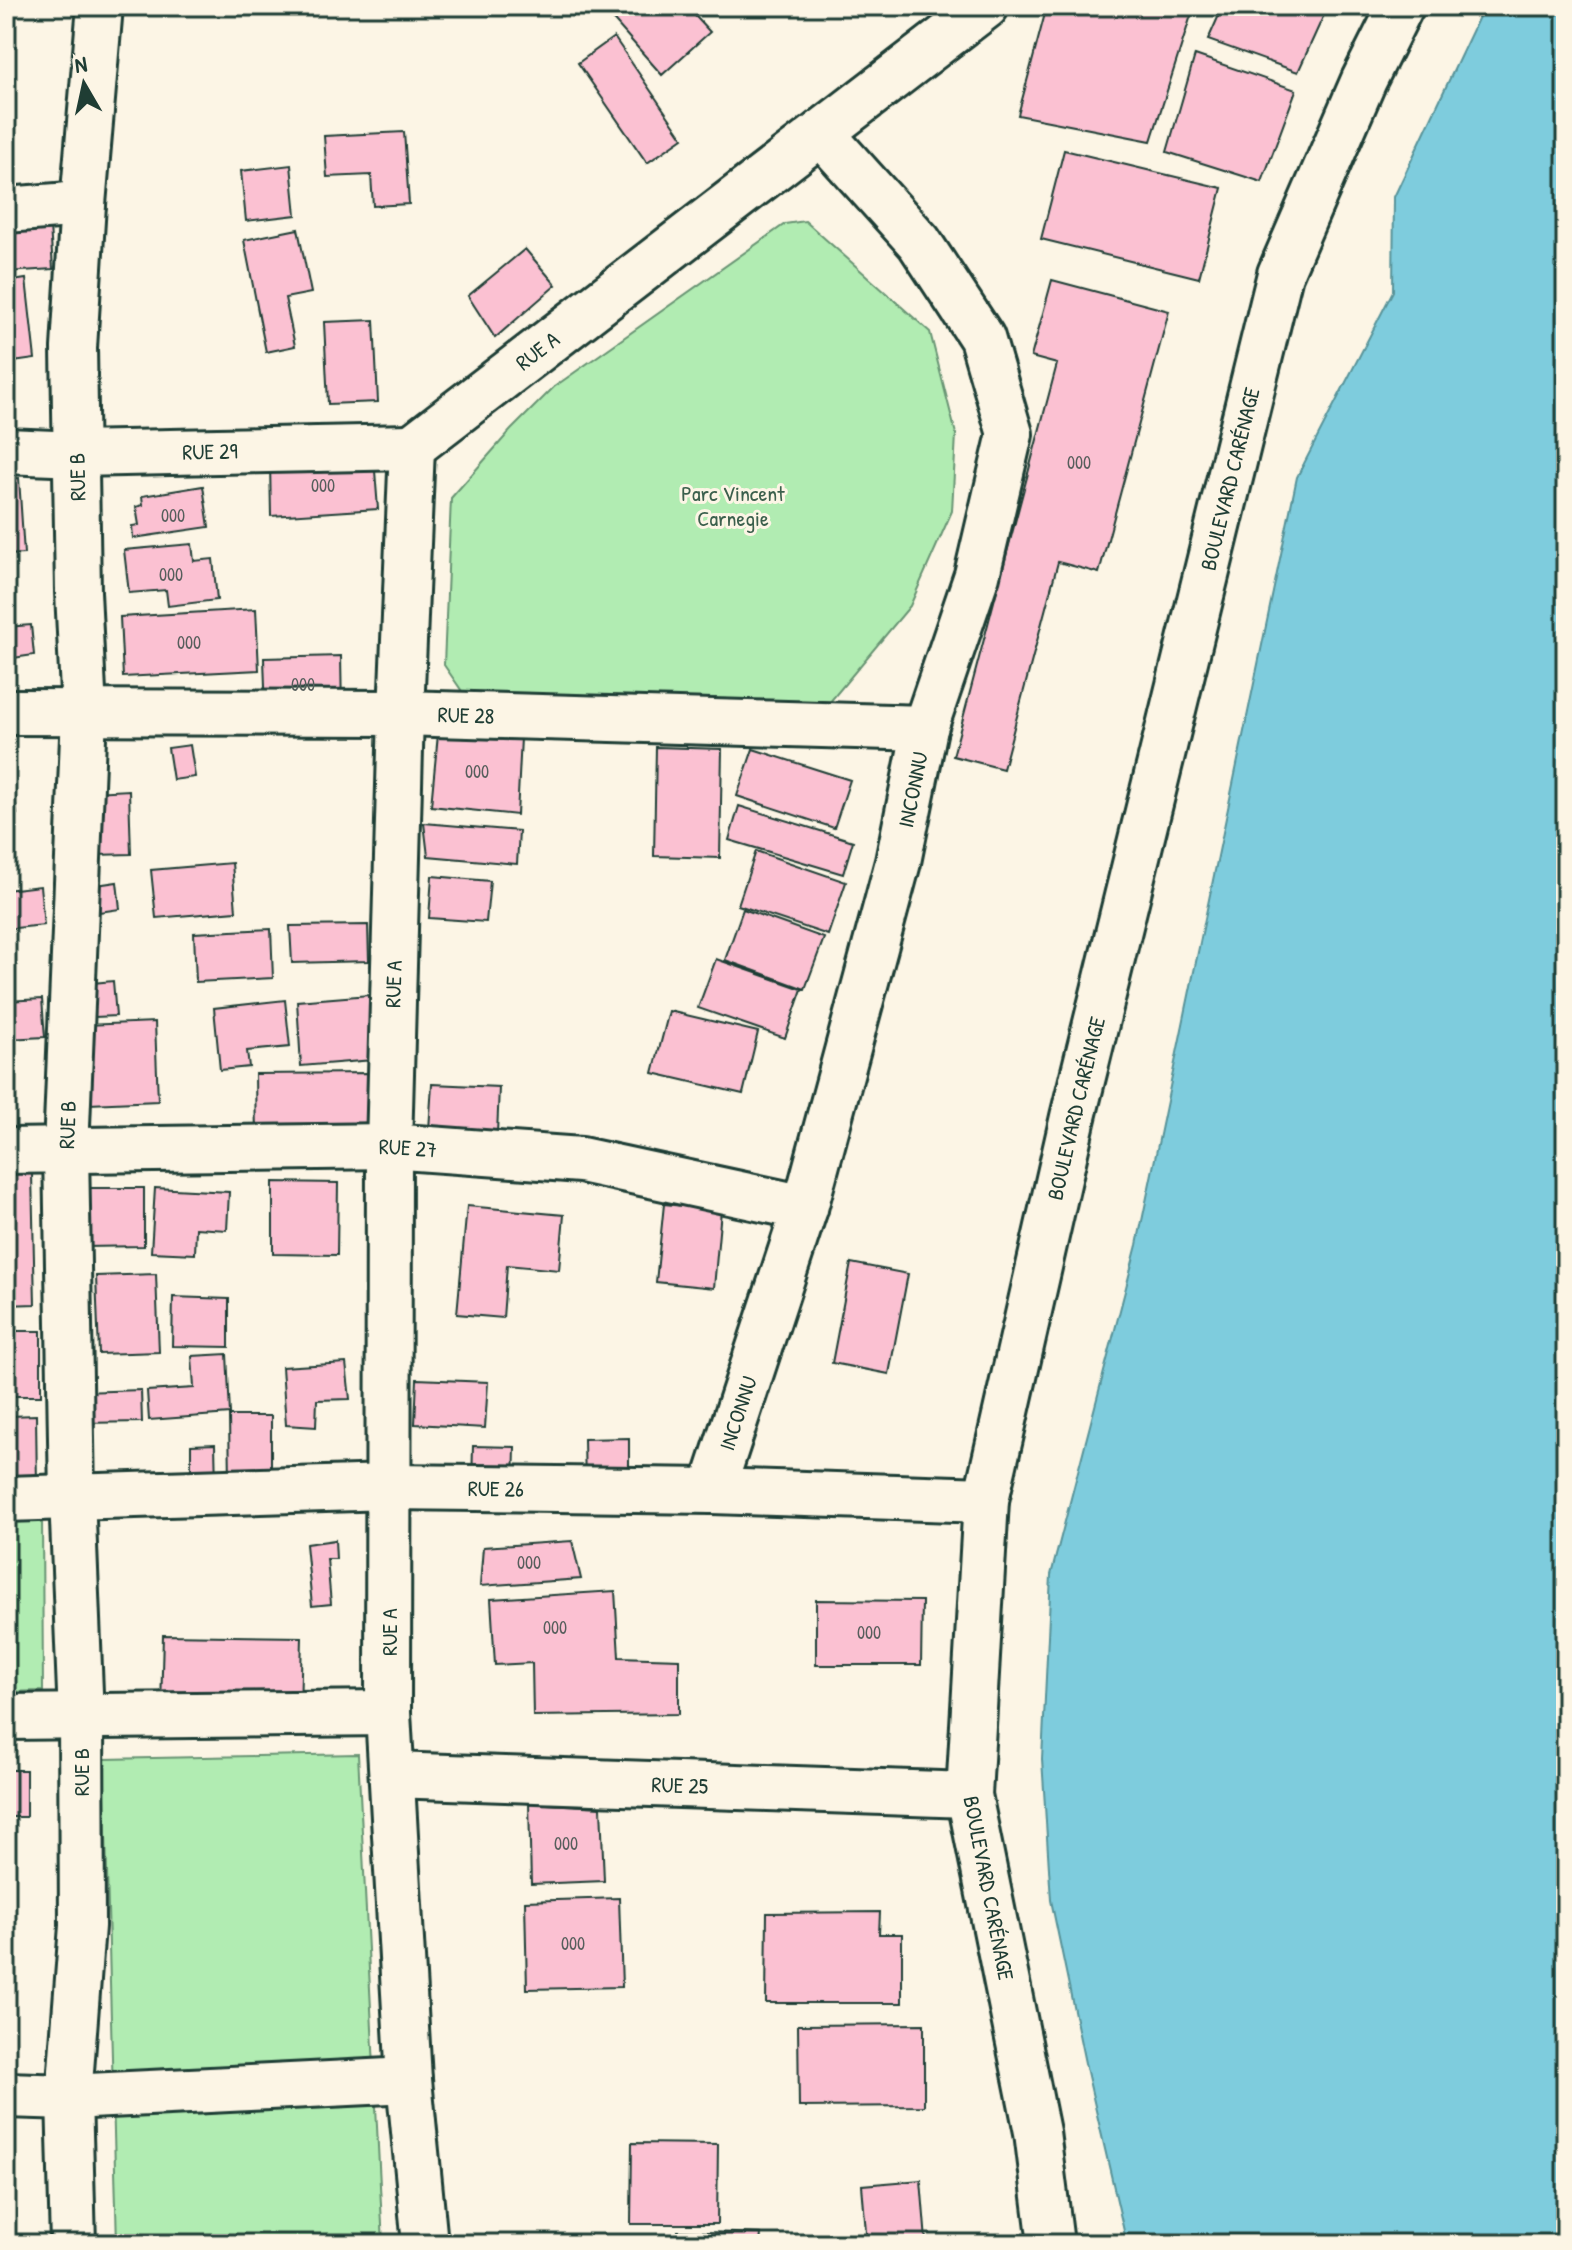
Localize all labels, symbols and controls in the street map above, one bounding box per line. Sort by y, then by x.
north arrow [44,44,124,124]
text: N [73,48,89,80]
street label: RUE A [509,324,566,377]
street label: BOULEVARD CARÉNAGE [1193,384,1267,573]
street label: RUE 29 [182,436,238,467]
house number: 000 [1067,450,1091,475]
street label: RUE B [62,453,92,501]
house number: 000 [311,473,335,498]
park label: Parc Vincent Carnegie [681,478,785,533]
house number: 000 [161,503,185,528]
house number: 000 [159,562,183,587]
house number: 000 [177,630,201,655]
house number: 000 [291,672,315,697]
street label: RUE 28 [437,699,495,731]
street label: INCONNU [890,749,935,830]
house number: 000 [465,759,489,784]
street label: RUE A [377,959,409,1008]
street label: BOULEVARD CARÉNAGE [1040,1013,1112,1203]
street label: RUE B [51,1100,83,1149]
street label: RUE 27 [379,1131,438,1164]
street label: INCONNU [711,1372,764,1454]
street label: RUE 26 [468,1473,524,1504]
house number: 000 [517,1550,541,1575]
street label: RUE A [374,1608,404,1656]
house number: 000 [543,1615,567,1640]
house number: 000 [857,1620,881,1645]
street label: RUE B [66,1748,96,1796]
street label: RUE 25 [651,1769,709,1801]
street label: BOULEVARD CARÉNAGE [956,1793,1022,1983]
house number: 000 [554,1831,578,1856]
house number: 000 [561,1931,585,1956]

